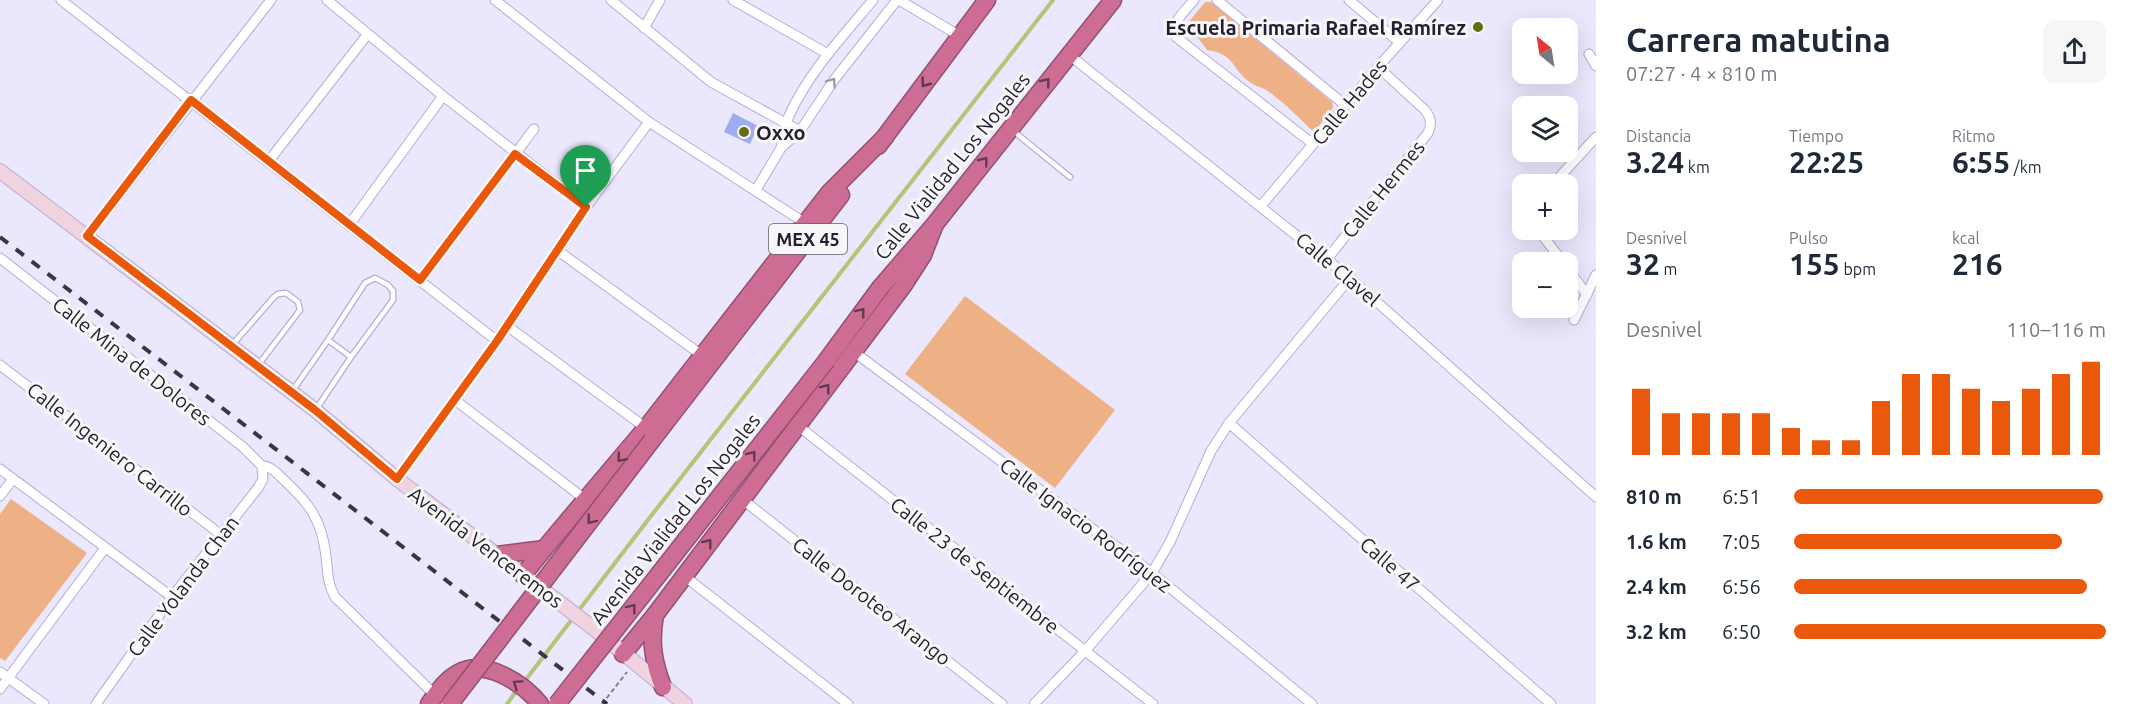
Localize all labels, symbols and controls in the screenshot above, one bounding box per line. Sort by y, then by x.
place label: Escuela Primaria Rafael Ramírez [1165,16,1466,39]
north arrow [1512,18,1578,84]
map controls [1512,18,1578,318]
marker: Escuela Primaria Rafael Ramírez [1471,20,1485,34]
button: share [2043,20,2106,83]
text: Carrera matutina [1626,21,1891,58]
street label: Calle Hades [1307,55,1391,149]
text: 07:27 · 4 × 810 m [1626,62,1778,85]
street label: Calle Vialidad Los Nogales [870,68,1034,264]
one-way arrow [921,76,932,87]
one-way arrow [825,78,836,89]
one-way arrow [1039,78,1050,89]
button: layers [1512,96,1578,162]
place label: Oxxo [756,121,806,144]
marker: Oxxo [737,125,751,139]
text: Distancia [1626,127,1691,145]
text: Tiempo [1789,127,1844,145]
text: Ritmo [1952,127,1995,145]
street label: Calle Hermes [1337,136,1429,242]
pin [560,145,611,207]
text: 3.24 [1626,145,1684,179]
text: 22:25 [1789,145,1864,179]
text: 6:55 [1952,145,2010,179]
icon: arrive [569,154,602,187]
one-way arrow [977,157,988,168]
text: km [1684,158,1710,176]
text: /km [2010,158,2042,176]
button: + [1512,174,1578,240]
road number: MEX 45 [769,224,847,254]
street label: Calle Clavel [1291,227,1385,311]
text: Desnivel [1626,229,1687,247]
text: Pulso [1789,229,1828,247]
text: kcal [1952,229,1980,247]
text: 32 [1626,247,1660,281]
text: 155 [1789,247,1840,281]
text: 216 [1952,247,2003,281]
button: − [1512,252,1578,318]
text: m [1660,260,1677,278]
text: bpm [1840,260,1876,278]
street label: Calle Mina de Dolores [48,292,216,430]
one-way arrow [854,308,865,319]
text: Desnivel [1626,318,1702,341]
text: 110–116 m [2007,318,2106,341]
street label: Calle Ingeniero Carrillo [23,377,197,521]
one-way arrow [819,383,830,394]
street label: Avenida Vialidad Los Nogales [586,409,764,629]
one-way arrow [745,450,756,461]
one-way arrow [617,451,628,462]
street label: Calle Ignacio Rodríguez [996,453,1176,597]
street label: Avenida Venceremos [404,481,568,613]
text: 810 m [1626,485,1682,508]
text: 6:51 [1722,485,1761,508]
street label: Calle 23 de Septiembre [886,492,1064,638]
street label: Calle Yolanda Chan [123,511,243,661]
one-way arrow [588,513,599,524]
text: 1.6 km [1626,530,1687,553]
text: 7:05 [1722,530,1761,553]
street label: Calle Doroteo Arango [788,532,956,670]
street label: Calle 47 [1356,532,1424,596]
one-way arrow [701,539,712,550]
text: 2.4 km [1626,575,1687,598]
text: 6:56 [1722,575,1761,598]
one-way arrow [625,604,636,615]
text: 3.2 km [1626,620,1687,643]
text: 6:50 [1722,620,1761,643]
one-way arrow [513,680,524,691]

